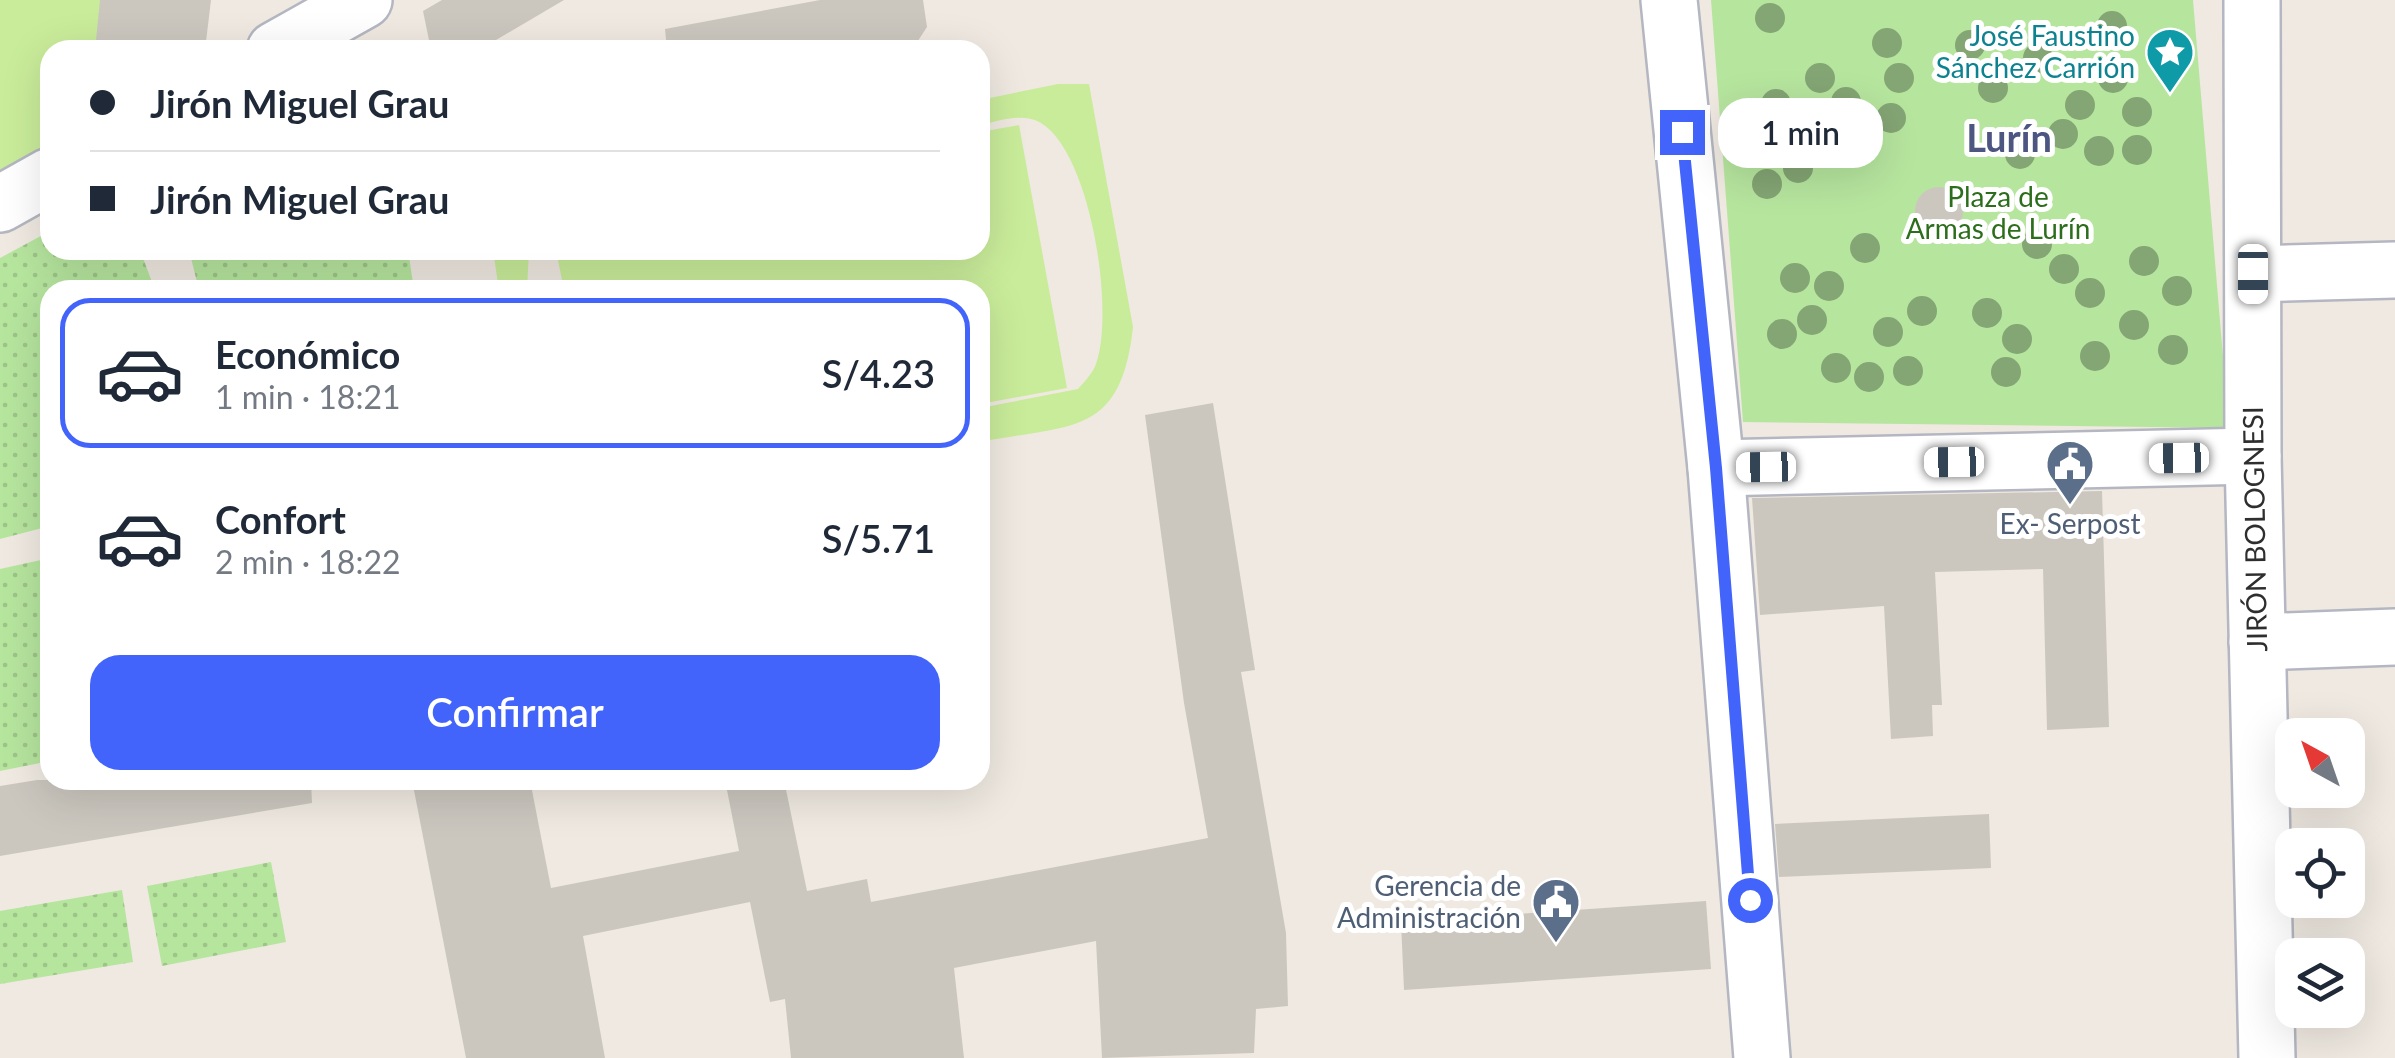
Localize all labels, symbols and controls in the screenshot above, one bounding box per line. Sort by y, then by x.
place label: José Faustino Sánchez Carrión [1936,18,2135,84]
place icon: José Faustino Sánchez Carrión [2144,26,2196,94]
text: Jirón Miguel Grau [150,80,450,126]
callout: 1 min [1717,97,1882,167]
route end [1660,110,1705,155]
text: 1 min [1761,113,1840,152]
district label: Lurín [1966,114,2052,160]
text: Jirón Miguel Grau [150,176,450,222]
park label: Plaza de Armas de Lurín [1906,179,2090,245]
car [2238,244,2268,304]
icon: car [95,328,185,418]
text: Económico [215,331,400,377]
text: S/4.23 [822,350,935,396]
text: 1 min · 18:21 [215,377,401,416]
street label: JIRÓN BOLOGNESI [2235,406,2273,652]
public building icon: Ex- Serpost [2044,438,2096,506]
car [2149,442,2209,474]
car [1924,446,1984,478]
car [1736,451,1796,483]
icon: car [95,493,185,583]
text: Confort [215,496,346,542]
place label: Ex- Serpost [1999,506,2141,540]
text: S/5.71 [822,515,935,561]
text: 2 min · 18:22 [215,542,401,581]
button: Confirmar [90,655,940,770]
north arrow [2275,718,2365,808]
map controls [2275,718,2365,1028]
button: locate [2275,828,2365,918]
place label: Gerencia de Administración [1337,868,1521,934]
public building icon: Gerencia de Administración [1530,876,1582,944]
route start [1728,878,1773,923]
button: layers [2275,938,2365,1028]

